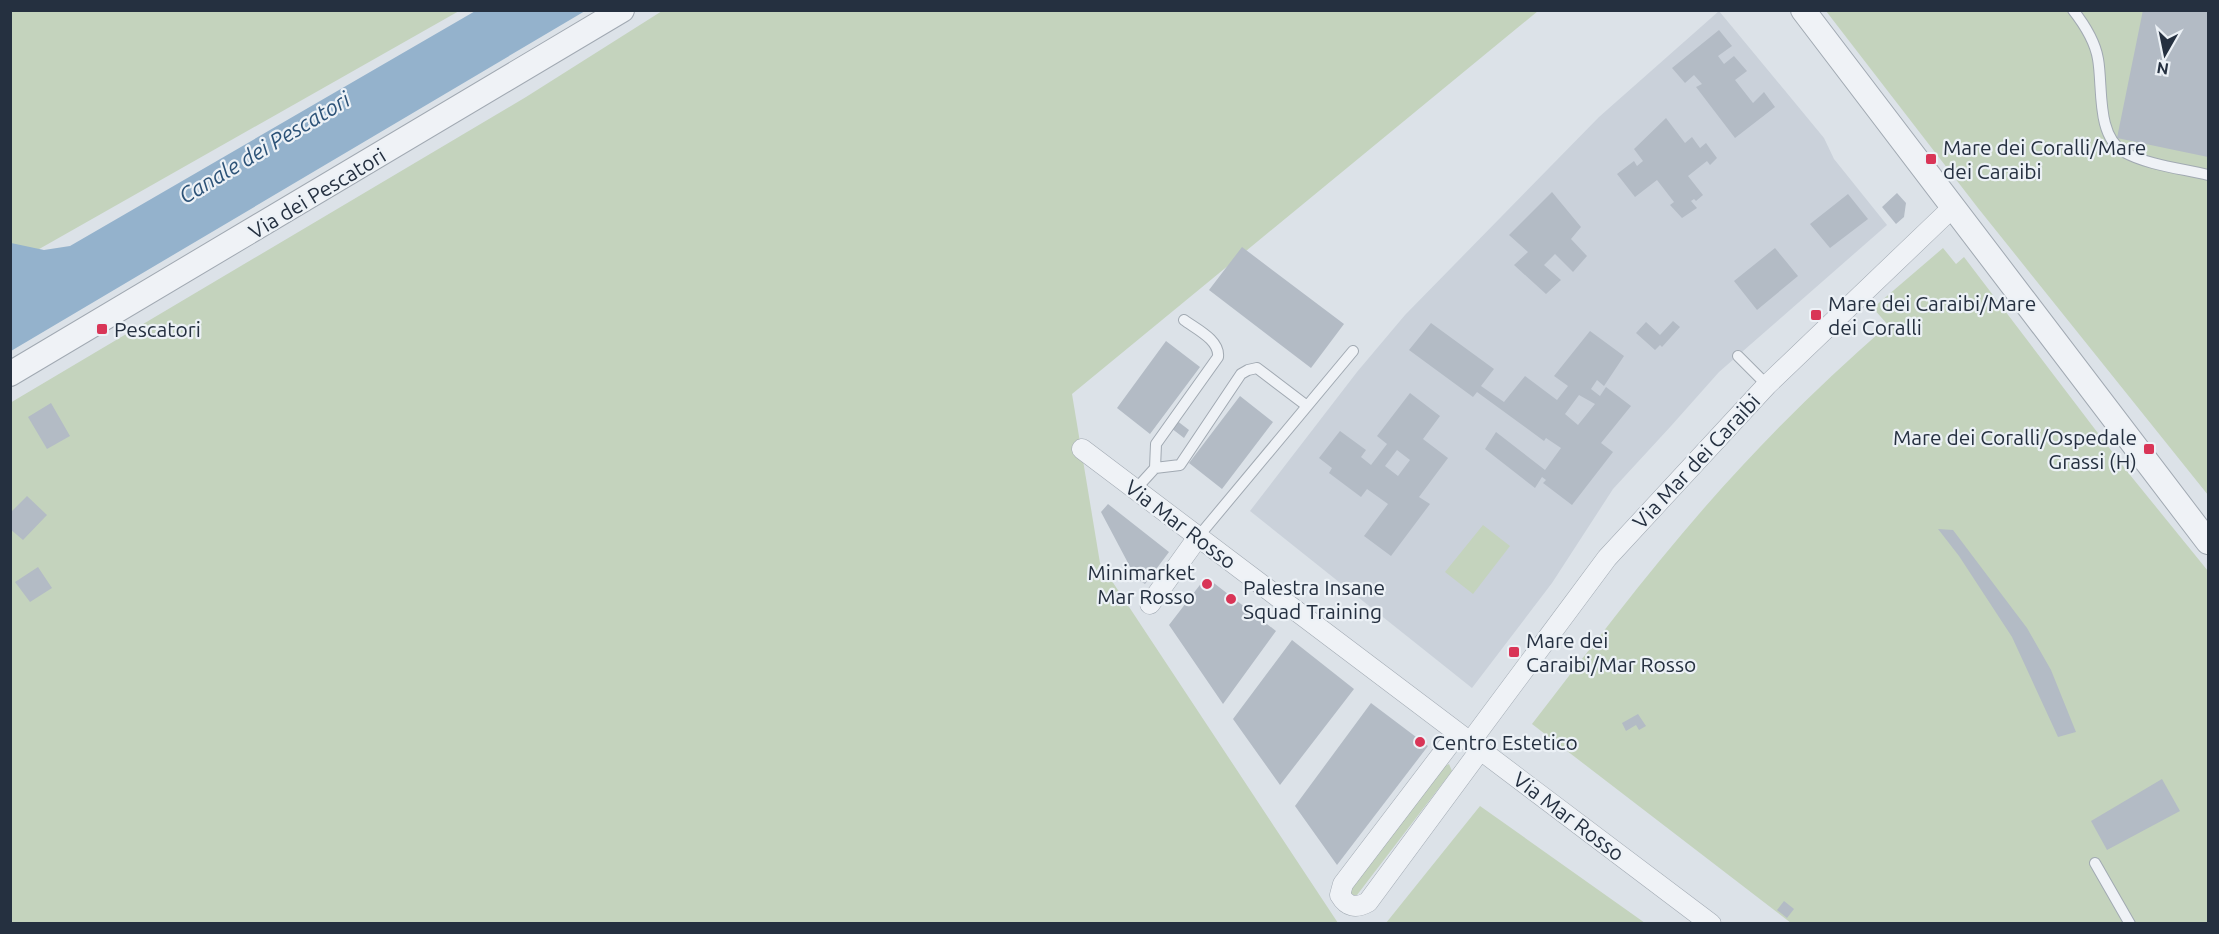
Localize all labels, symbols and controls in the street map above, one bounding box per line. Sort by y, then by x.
north arrow [2135,24,2195,84]
text: N [2155,59,2170,79]
water label: Canale dei Pescatori [174,85,355,208]
place label: Mare dei Coralli/Mare dei Caraibi [1943,135,2146,183]
street label: Via dei Pescatori [244,143,390,243]
marker: Mare dei Coralli/Mare dei Caraibi [1924,152,1938,166]
place label: Mare dei Caraibi/Mare dei Coralli [1828,291,2036,339]
marker: Mare dei Caraibi/Mare dei Coralli [1809,308,1823,322]
place label: Pescatori [114,317,201,341]
marker: Pescatori [95,322,109,336]
street label: Via Mar dei Caraibi [1627,389,1765,533]
place label: Mare dei Coralli/Ospedale Grassi (H) [1893,425,2137,473]
marker: Mare dei Coralli/Ospedale Grassi (H) [2142,442,2156,456]
street label: Via Mar Rosso [1121,475,1241,573]
place label: Minimarket Mar Rosso [1088,560,1195,608]
place label: Palestra Insane Squad Training [1243,575,1385,623]
marker: Minimarket Mar Rosso [1200,577,1214,591]
marker: Palestra Insane Squad Training [1224,592,1238,606]
place label: Mare dei Caraibi/Mar Rosso [1526,628,1696,676]
marker: Mare dei Caraibi/Mar Rosso [1507,645,1521,659]
place label: Centro Estetico [1432,730,1578,754]
marker: Centro Estetico [1413,735,1427,749]
street label: Via Mar Rosso [1509,767,1629,865]

